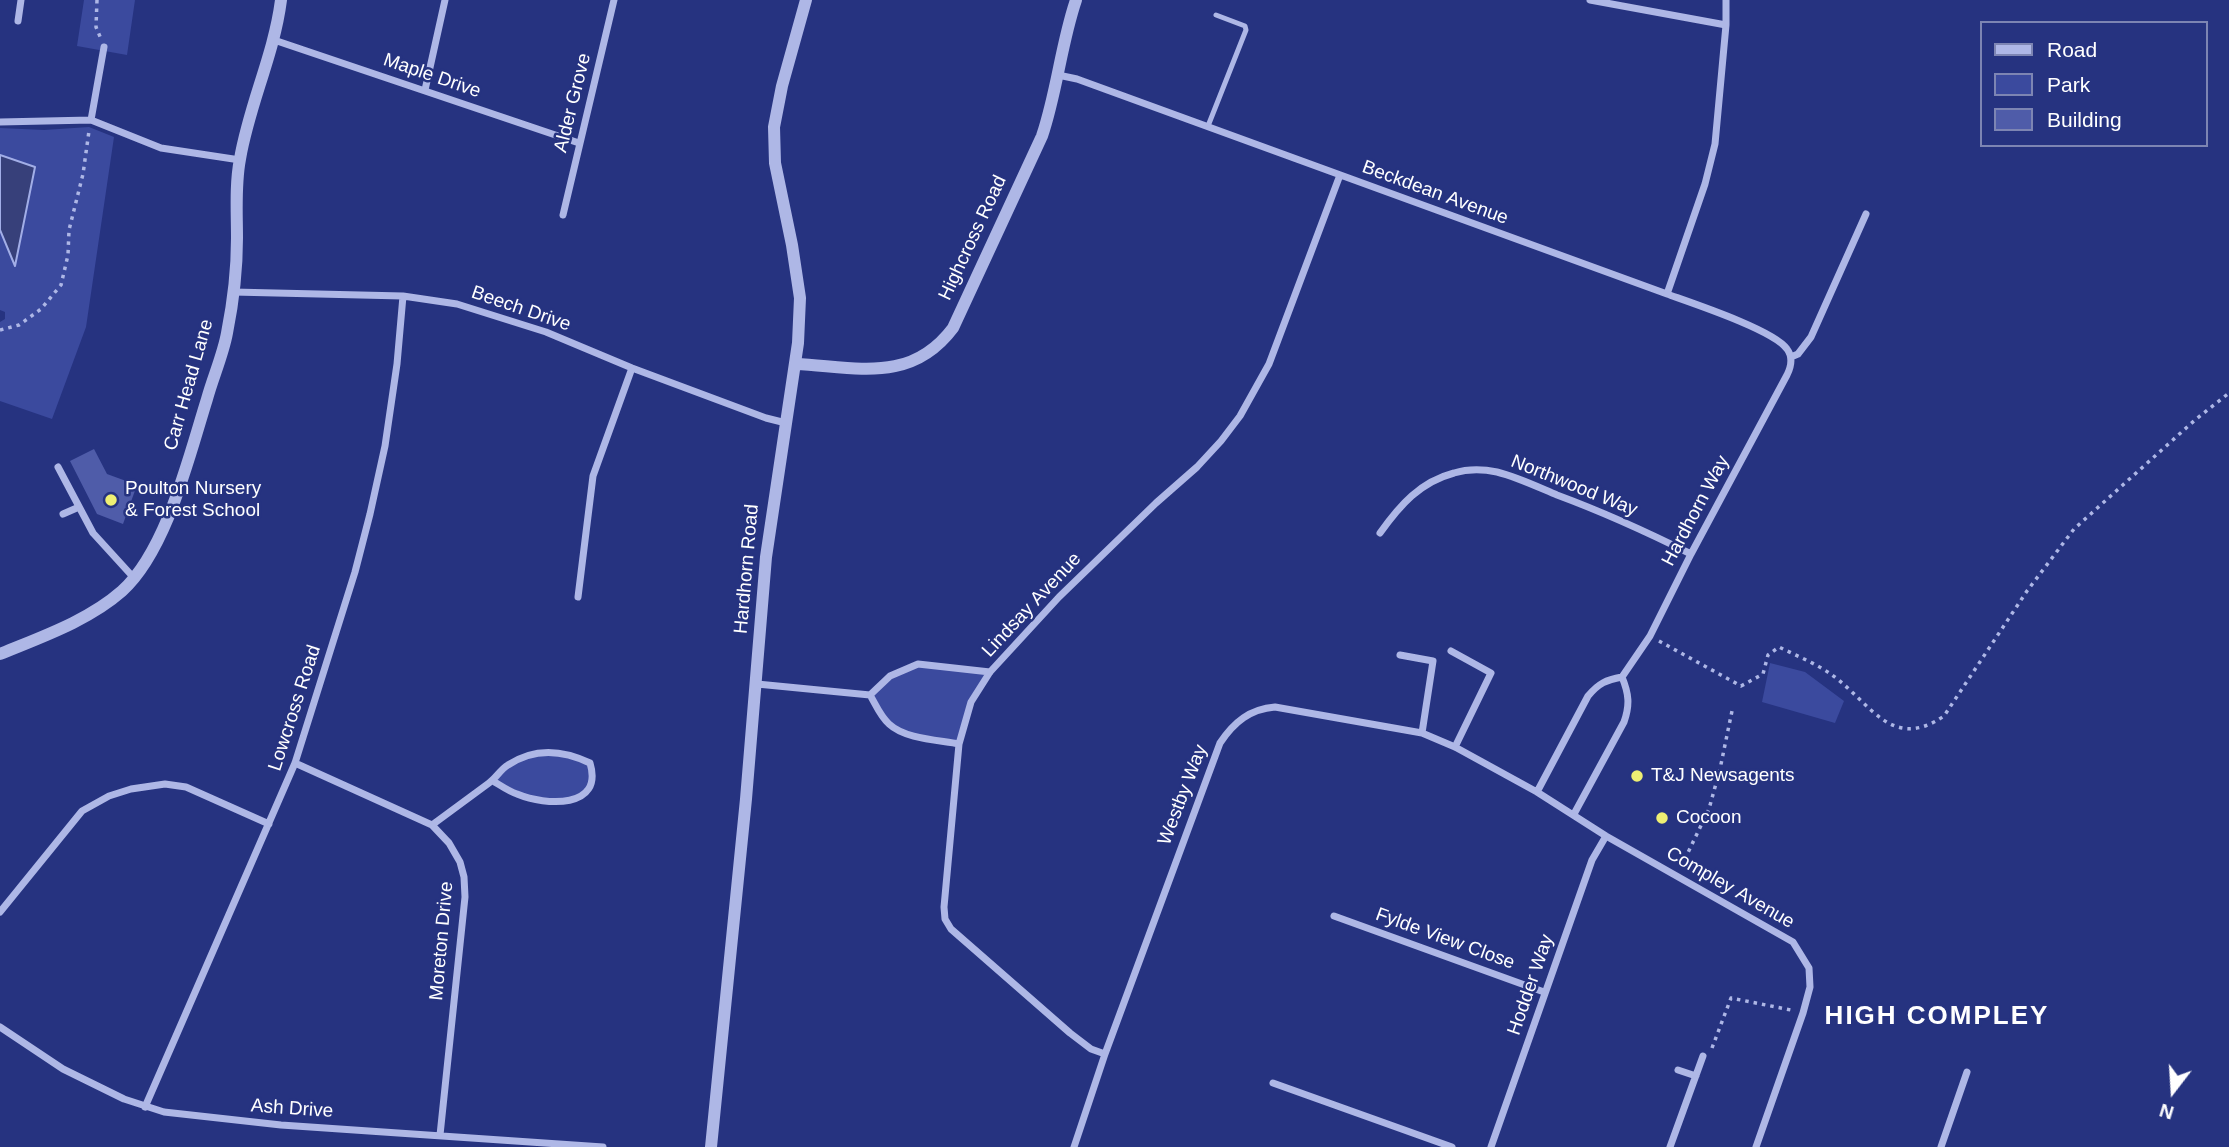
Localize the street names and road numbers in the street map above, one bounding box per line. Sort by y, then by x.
street label: Maple Drive [380,49,484,103]
street label: Alder Grove [550,51,596,155]
street label: Beckdean Avenue [1359,156,1511,230]
street label: Highcross Road [934,172,1012,304]
street label: Beech Drive [468,281,574,337]
street label: Carr Head Lane [159,317,219,453]
street label: Northwood Way [1507,450,1641,522]
street label: Hardhorn Way [1657,452,1735,570]
street label: Hardhorn Road [730,503,764,635]
street label: Lindsay Avenue [978,548,1086,662]
street label: Lowcross Road [264,642,326,774]
street label: Westby Way [1153,742,1213,848]
street label: Compley Avenue [1662,842,1798,934]
street label: Moreton Drive [425,881,459,1001]
street label: Fylde View Close [1372,903,1518,975]
street label: Hodder Way [1503,932,1559,1038]
street label: Ash Drive [250,1095,334,1123]

